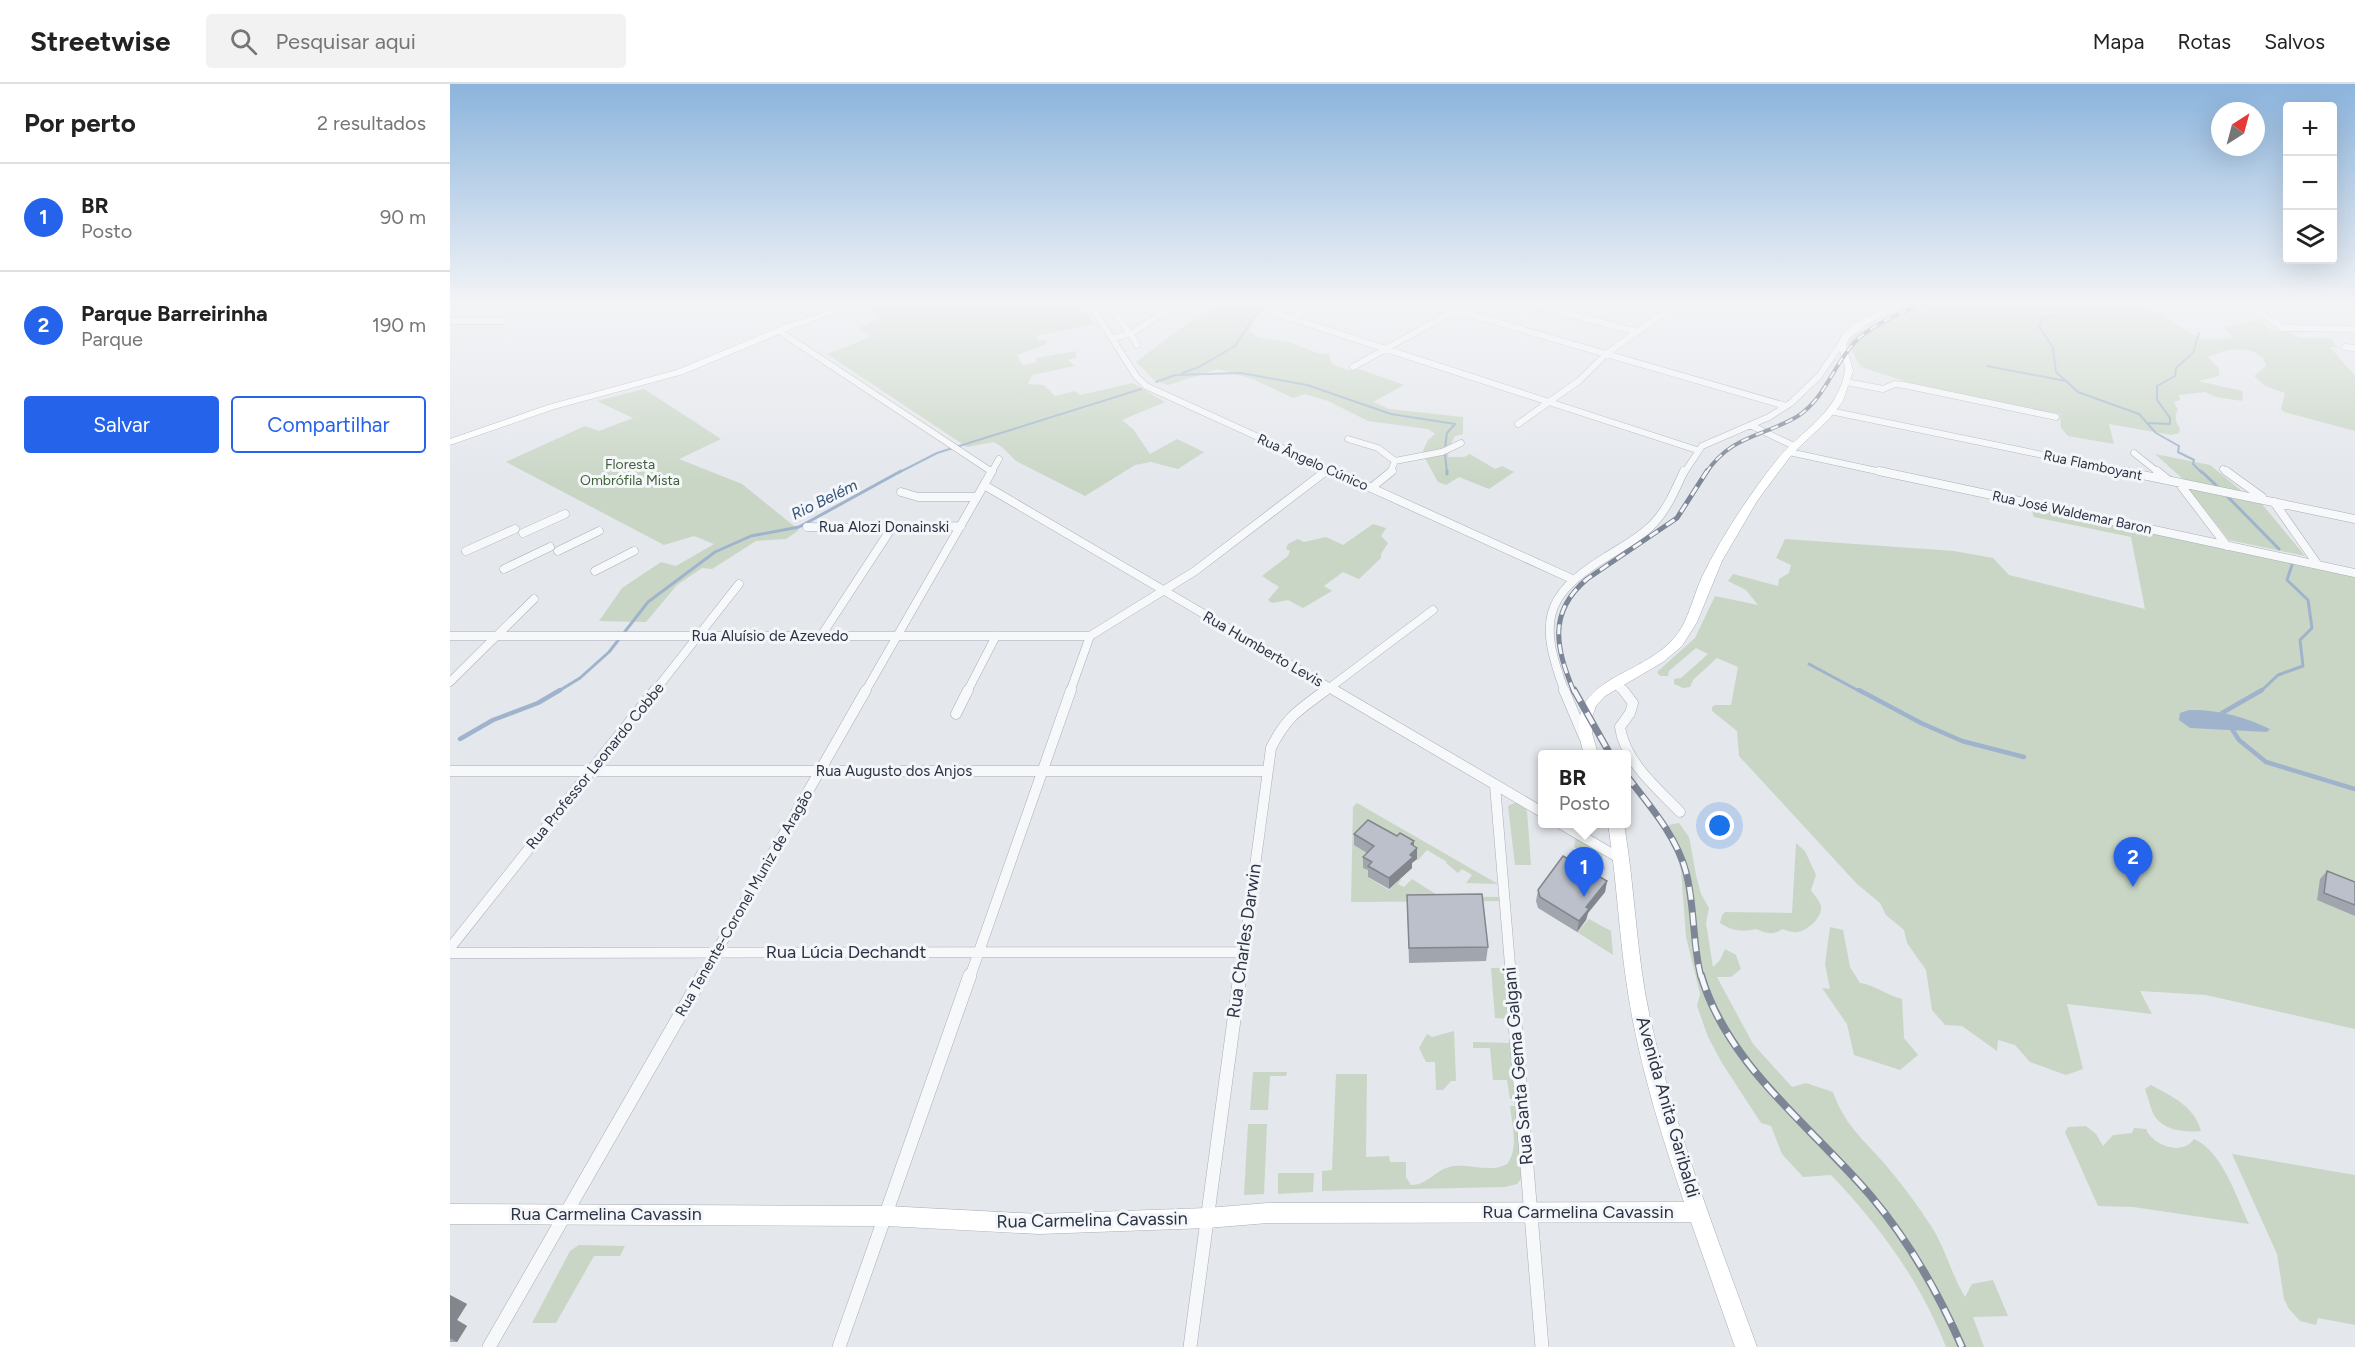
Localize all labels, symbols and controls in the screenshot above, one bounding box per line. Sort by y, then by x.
search box [206,14,626,68]
text: Streetwise [30,24,170,58]
icon: search [227,25,260,58]
text: Pesquisar aqui [275,28,416,55]
text: Mapa [2093,29,2144,54]
text: Rotas [2177,29,2231,54]
text: Salvos [2264,29,2325,54]
north arrow [2211,102,2265,156]
map controls [2283,102,2337,264]
button: + [2283,102,2337,156]
text: Por perto [24,107,136,139]
text: 2 resultados [317,111,426,135]
button: − [2283,156,2337,210]
text: BR [81,192,109,219]
text: 1 [39,205,48,229]
text: 90 m [380,205,426,229]
button: layers [2283,210,2337,264]
text: Posto [81,219,132,243]
text: Parque Barreirinha [81,300,268,327]
text: 2 [38,313,49,337]
text: 190 m [372,313,426,337]
text: Parque [81,327,143,351]
button: Salvar [24,396,219,453]
button: Compartilhar [231,396,426,453]
street label: Rua Ângelo Cúnico [1255,430,1371,495]
street label: Rua Flamboyant [2042,447,2144,484]
park label: Floresta Ombrófila Mista [580,456,680,489]
water label: Rio Belém [788,475,861,524]
street label: Rua José Waldemar Baron [1991,487,2153,538]
street label: Rua Alozi Donainski [819,518,949,536]
street label: Rua Humberto Levis [1200,607,1326,691]
street label: Rua Aluísio de Azevedo [692,627,849,645]
street label: Rua Professor Leonardo Cobbe [522,679,668,853]
popup [1538,750,1631,828]
street label: Rua Augusto dos Anjos [816,762,972,780]
text: BR [1559,764,1586,791]
street label: Rua Tenente-Coronel Muniz de Aragão [671,786,817,1020]
text: Posto [1559,791,1610,815]
your location [1705,811,1734,840]
pin: 2 [2114,838,2152,887]
pin: 1 [1564,848,1604,897]
street label: Rua Charles Darwin [1222,862,1266,1020]
street label: Rua Lúcia Dechandt [766,941,926,963]
street label: Rua Santa Gema Galgani [1498,966,1538,1166]
street label: Avenida Anita Garibaldi [1632,1014,1704,1200]
street label: Rua Carmelina Cavassin [1482,1201,1674,1223]
street label: Rua Carmelina Cavassin [510,1203,702,1225]
street label: Rua Carmelina Cavassin [996,1207,1188,1233]

